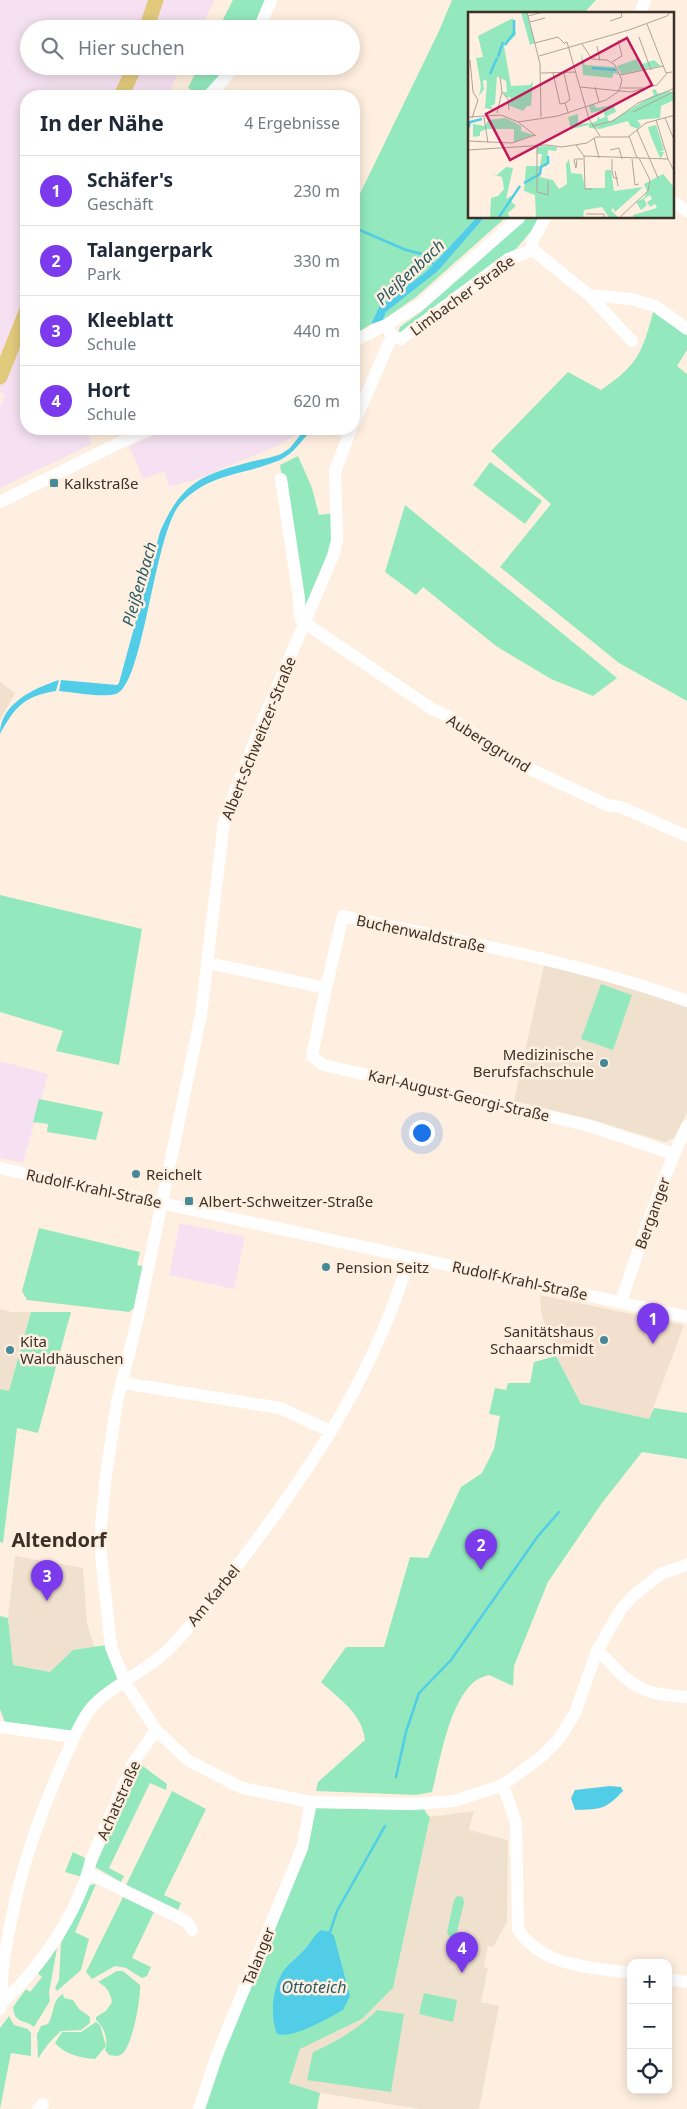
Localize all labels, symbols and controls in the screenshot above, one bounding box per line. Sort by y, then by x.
inset map [468,12,674,219]
search box [20,20,360,75]
icon: search [38,34,66,62]
text: Hier suchen [78,35,185,61]
text: In der Nähe [40,109,164,137]
text: 4 Ergebnisse [244,112,340,134]
text: Schäfer's [87,167,173,193]
text: 1 [51,180,61,202]
text: 230 m [293,180,340,202]
text: Geschäft [87,193,153,215]
water label: Pleißenbach [371,234,449,310]
text: Talangerpark [87,237,213,263]
text: 2 [51,250,61,272]
text: 330 m [293,250,340,272]
street label: Limbacher Straße [406,250,518,340]
text: Park [87,263,121,285]
text: Kleeblatt [87,307,174,333]
text: 3 [51,320,61,342]
text: 440 m [293,320,340,342]
text: Schule [87,333,136,355]
text: Hort [87,377,130,403]
text: 4 [51,390,61,412]
text: 620 m [293,390,340,412]
text: Schule [87,403,136,425]
place label: Kalkstraße [64,473,138,493]
marker: Kalkstraße [48,477,60,489]
water label: Pleißenbach [116,539,162,629]
street label: Albert-Schweitzer-Straße [216,653,300,823]
street label: Auberggrund [443,709,535,777]
street label: Buchenwaldstraße [355,910,487,956]
place label: Medizinische Berufsfachschule [473,1044,594,1081]
marker: Medizinische Berufsfachschule [598,1057,610,1069]
street label: Karl-August-Georgi-Straße [366,1064,552,1126]
your location [409,1120,435,1146]
street label: Rudolf-Krahl-Straße [24,1164,164,1212]
place label: Reichelt [146,1164,202,1184]
marker: Reichelt [130,1168,142,1180]
street label: Berganger [630,1174,674,1252]
place label: Albert-Schweitzer-Straße [199,1191,373,1211]
marker: Albert-Schweitzer-Straße [183,1195,195,1207]
street label: Rudolf-Krahl-Straße [450,1256,590,1304]
place label: Pension Seitz [336,1257,429,1277]
marker: Pension Seitz [320,1261,332,1273]
pin: 1 [637,1303,669,1344]
place label: Sanitätshaus Schaarschmidt [490,1321,595,1358]
place label: Kita Waldhäuschen [20,1331,124,1368]
marker: Sanitätshaus Schaarschmidt [598,1334,610,1346]
marker: Kita Waldhäuschen [4,1344,16,1356]
district label: Altendorf [11,1526,108,1553]
pin: 2 [465,1529,497,1570]
pin: 3 [31,1560,63,1601]
street label: Am Karbel [182,1560,244,1630]
street label: Achatstraße [92,1757,144,1843]
street label: Talanger [237,1924,279,1988]
pin: 4 [446,1932,478,1973]
map controls [627,1959,672,2094]
button: + [627,1959,672,2004]
water label: Ottoteich [281,1976,347,1998]
button: − [627,2004,672,2049]
button: locate [627,2049,672,2094]

